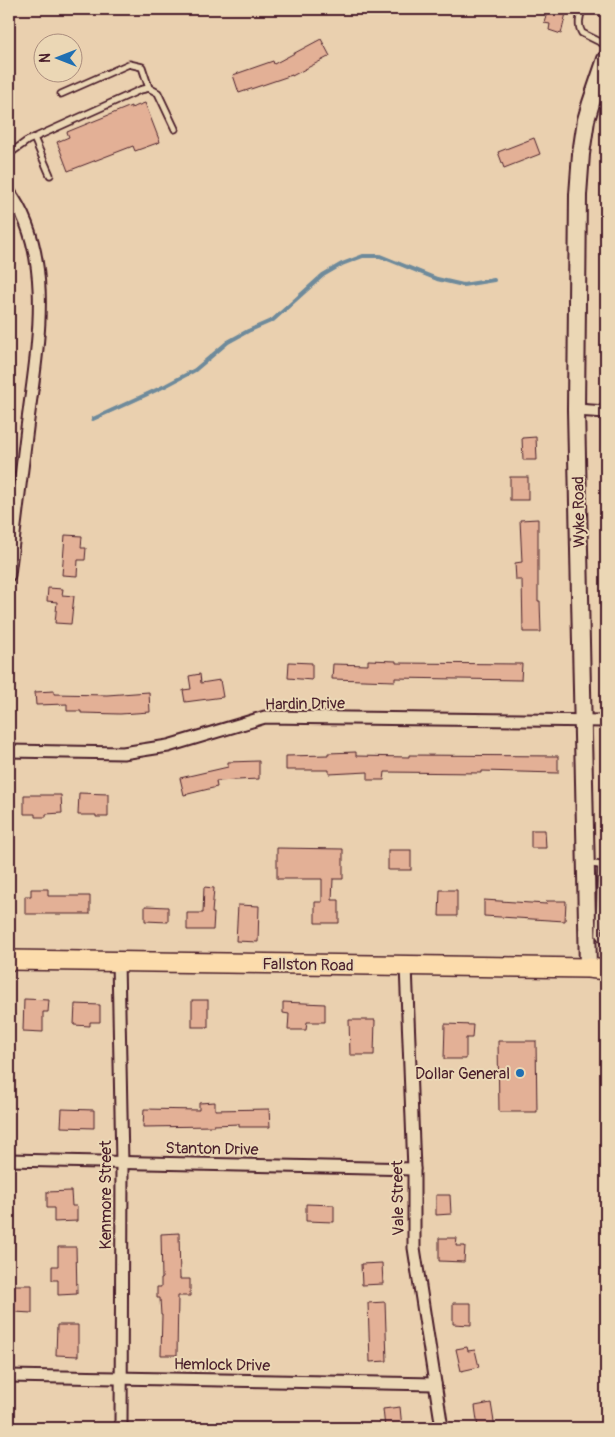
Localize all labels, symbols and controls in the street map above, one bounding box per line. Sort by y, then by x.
north arrow [32,32,82,82]
text: N [37,53,54,63]
street label: Wyke Road [568,476,590,548]
street label: Hardin Drive [265,693,345,715]
street label: Fallston Road [262,954,354,976]
place label: Dollar General [415,1064,510,1084]
marker: Dollar General [514,1067,526,1079]
street label: Stanton Drive [165,1138,259,1160]
street label: Kenmore Street [96,1140,116,1250]
street label: Vale Street [387,1159,409,1236]
street label: Hemlock Drive [174,1354,270,1376]

